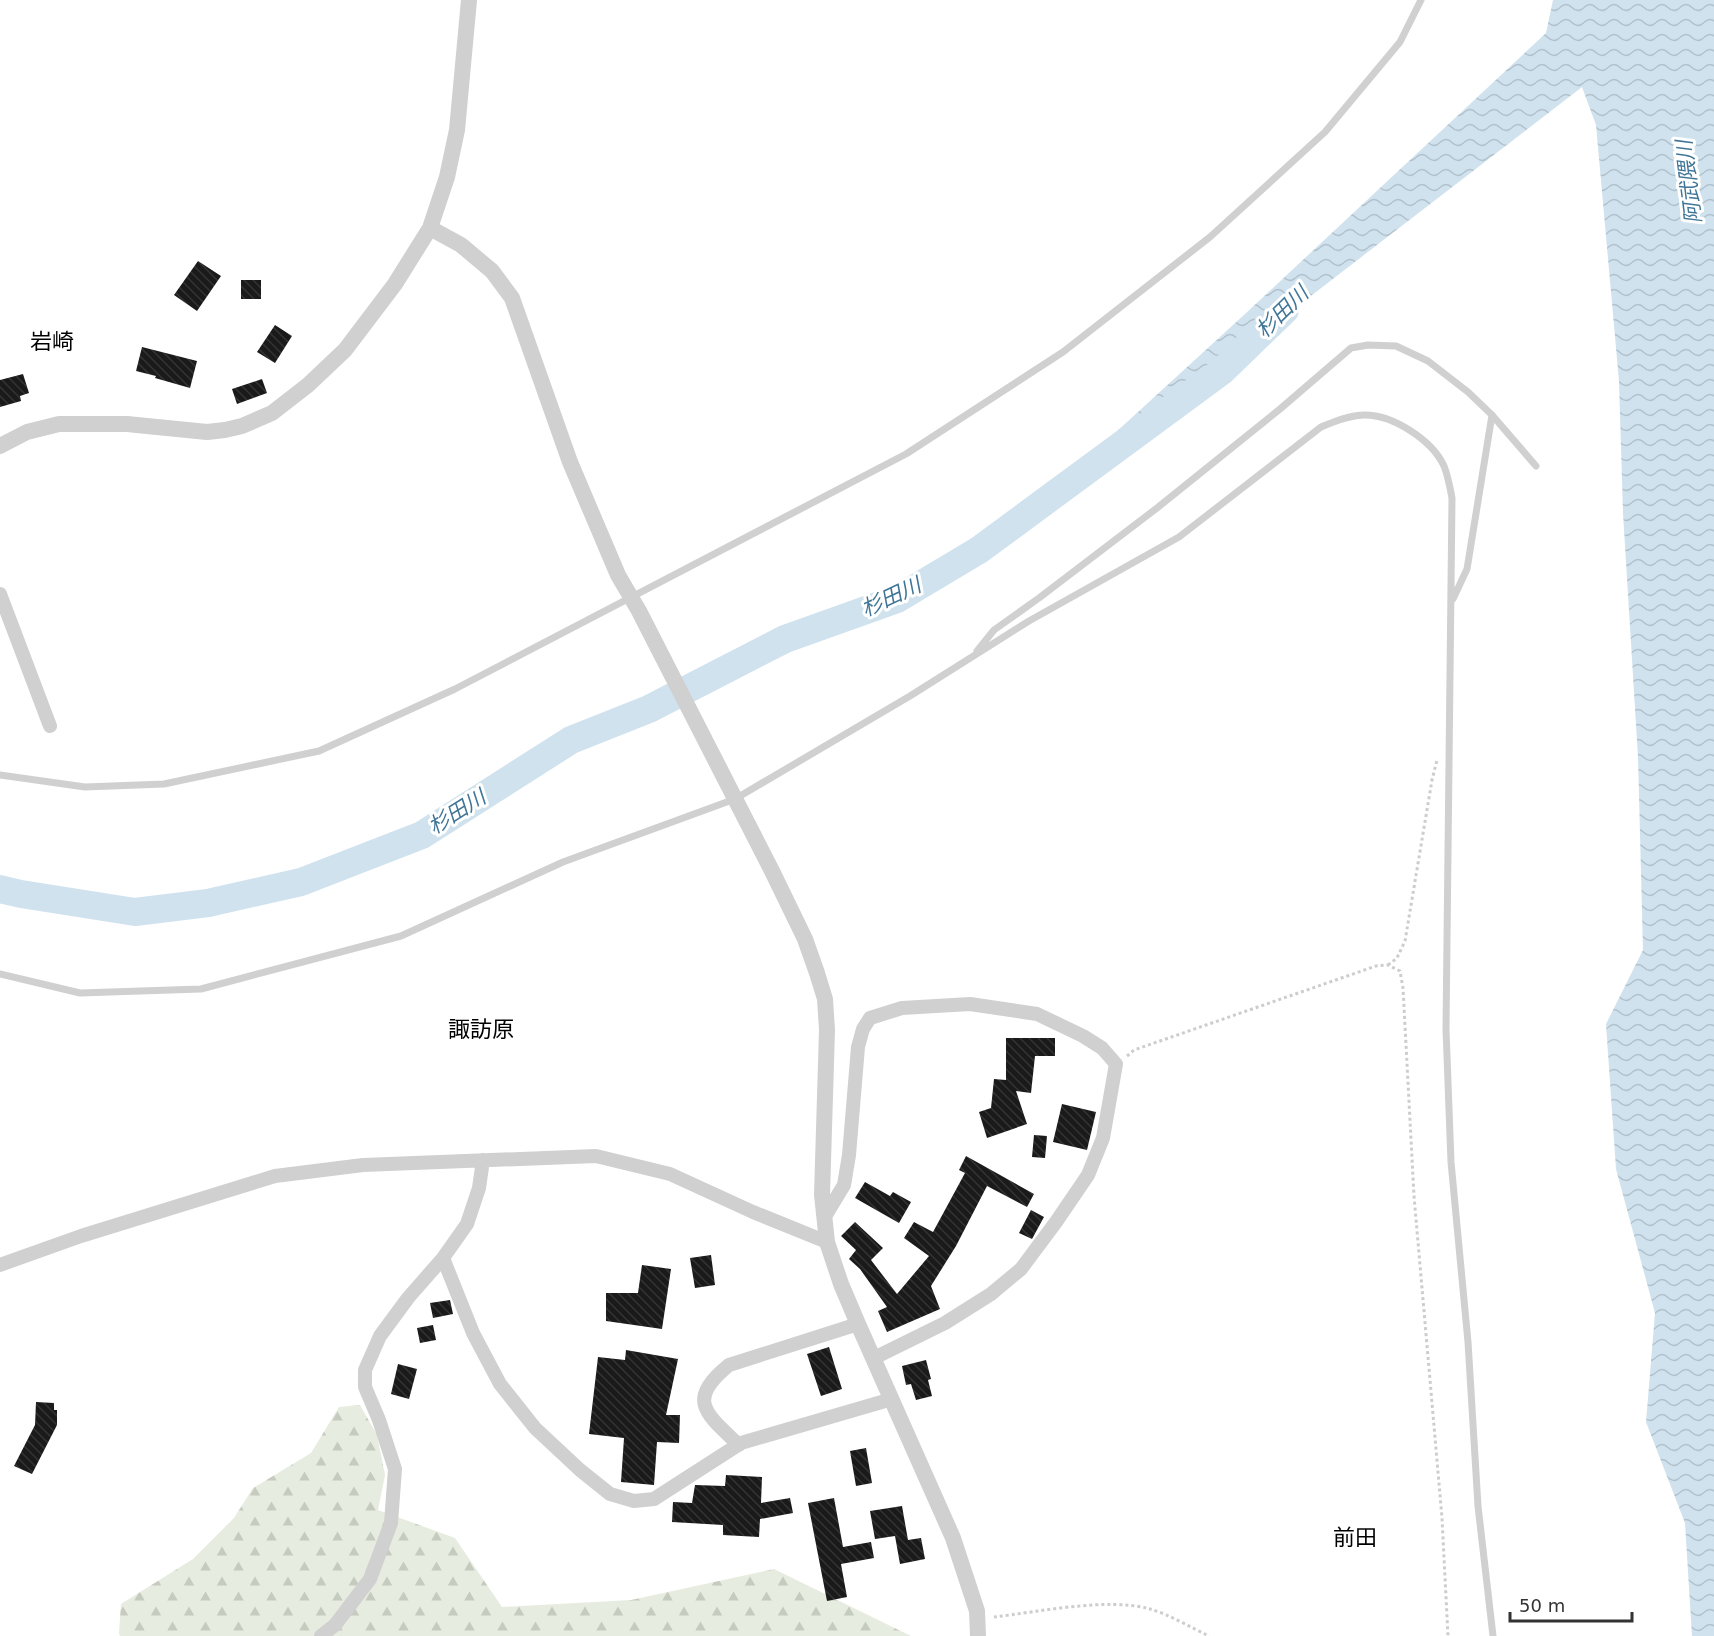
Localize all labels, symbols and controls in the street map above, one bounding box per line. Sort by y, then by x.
water label: 阿武隈川 [1672,137,1706,225]
water label: 杉田川 [1251,280,1314,343]
district label: 岩崎 [30,329,74,354]
water label: 杉田川 [857,572,926,621]
water label: 杉田川 [424,784,492,839]
district label: 諏訪原 [448,1017,514,1042]
district label: 前田 [1333,1525,1377,1550]
scale bar [1510,1585,1632,1623]
text: 50 m [1519,1595,1565,1616]

